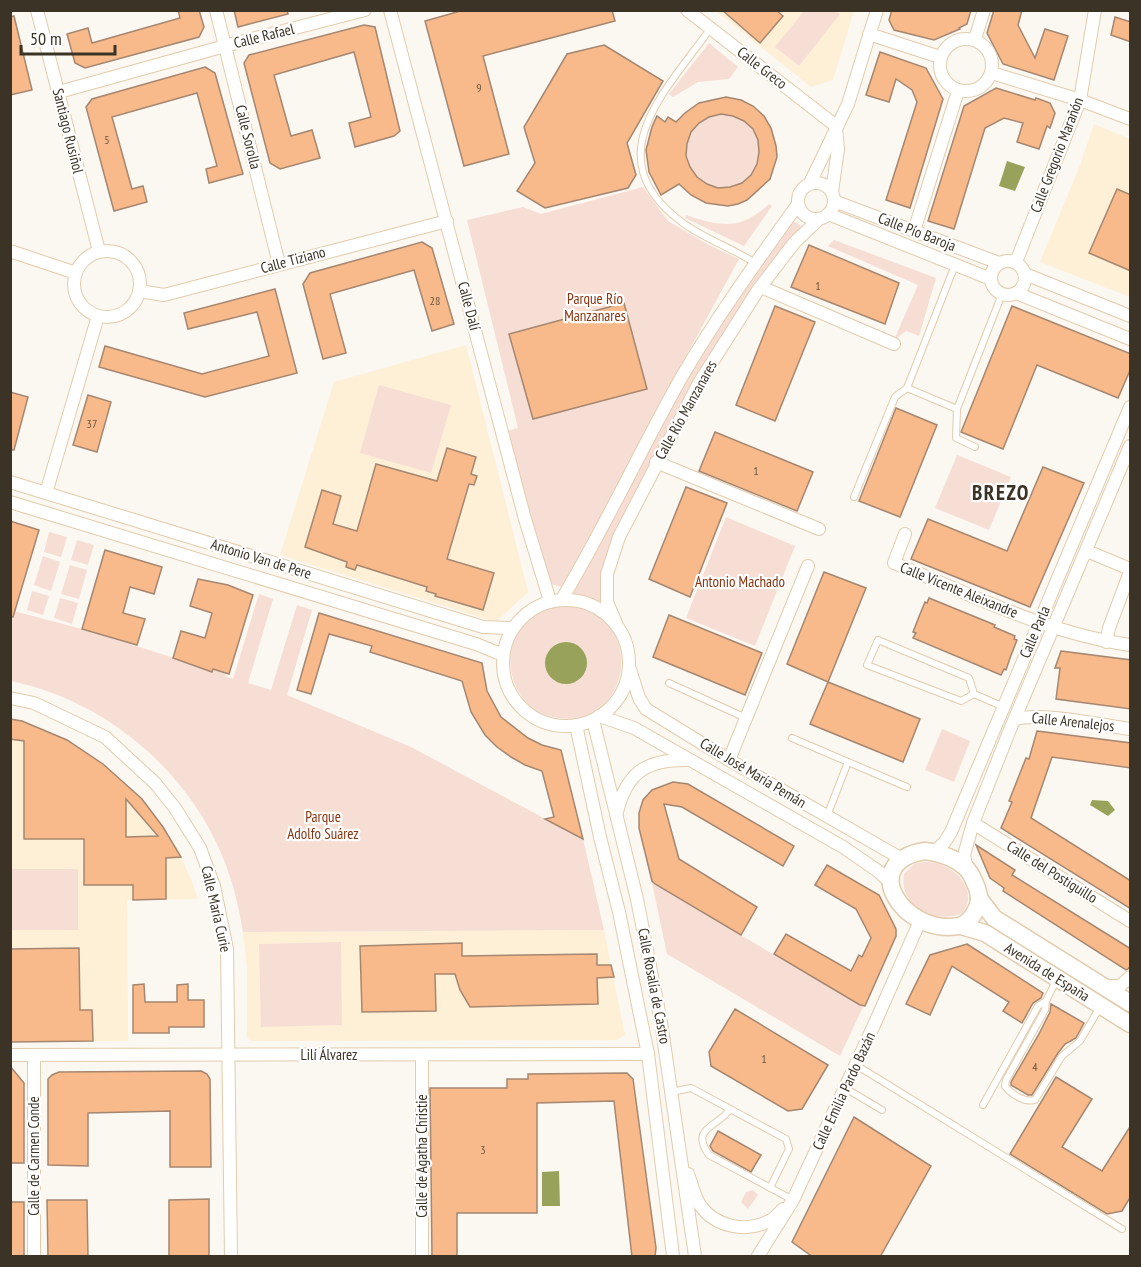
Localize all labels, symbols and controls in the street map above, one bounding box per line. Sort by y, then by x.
scale bar [21,18,116,56]
street label: Calle Rafael [232,19,297,52]
text: 50 m [30,27,62,50]
street label: Calle Greco [734,42,791,93]
house number: 9 [476,80,482,95]
street label: Santiago Rusiñol [49,86,88,176]
street label: Calle Gregorio Marañón [1026,95,1087,215]
street label: Calle Sorolla [231,103,266,171]
house number: 5 [104,132,110,147]
street label: Calle Pío Baroja [876,208,959,255]
street label: Calle Tiziano [258,242,327,277]
house number: 1 [815,278,821,293]
street label: Calle Dalí [454,279,485,333]
park label: Parque Río Manzanares [564,289,626,325]
house number: 28 [430,293,440,308]
street label: Calle Río Manzanares [650,357,721,463]
house number: 37 [87,416,97,431]
house number: 1 [753,463,759,478]
district label: BREZO [972,479,1030,506]
street label: Antonio Van de Pere [209,534,314,583]
street label: Calle Vicente Aleixandre [898,557,1021,622]
park label: Antonio Machado [695,572,785,591]
street label: Calle Parla [1015,603,1054,661]
street label: Calle Arenalejos [1031,708,1115,735]
street label: Calle José María Pemán [697,733,810,812]
park label: Parque Adolfo Suárez [287,807,359,843]
street label: Calle del Postiguillo [1003,836,1101,907]
street label: Calle María Curie [197,864,236,954]
street label: Calle Rosalía de Castro [634,926,675,1045]
street label: Avenida de España [1001,938,1093,1005]
street label: Calle Emilia Pardo Bazán [808,1029,879,1153]
street label: Lilí Álvarez [300,1045,358,1064]
house number: 1 [761,1051,767,1066]
house number: 4 [1032,1059,1038,1074]
street label: Calle de Agatha Christie [412,1094,431,1218]
street label: Calle de Carmen Conde [24,1096,43,1216]
house number: 3 [480,1142,486,1157]

